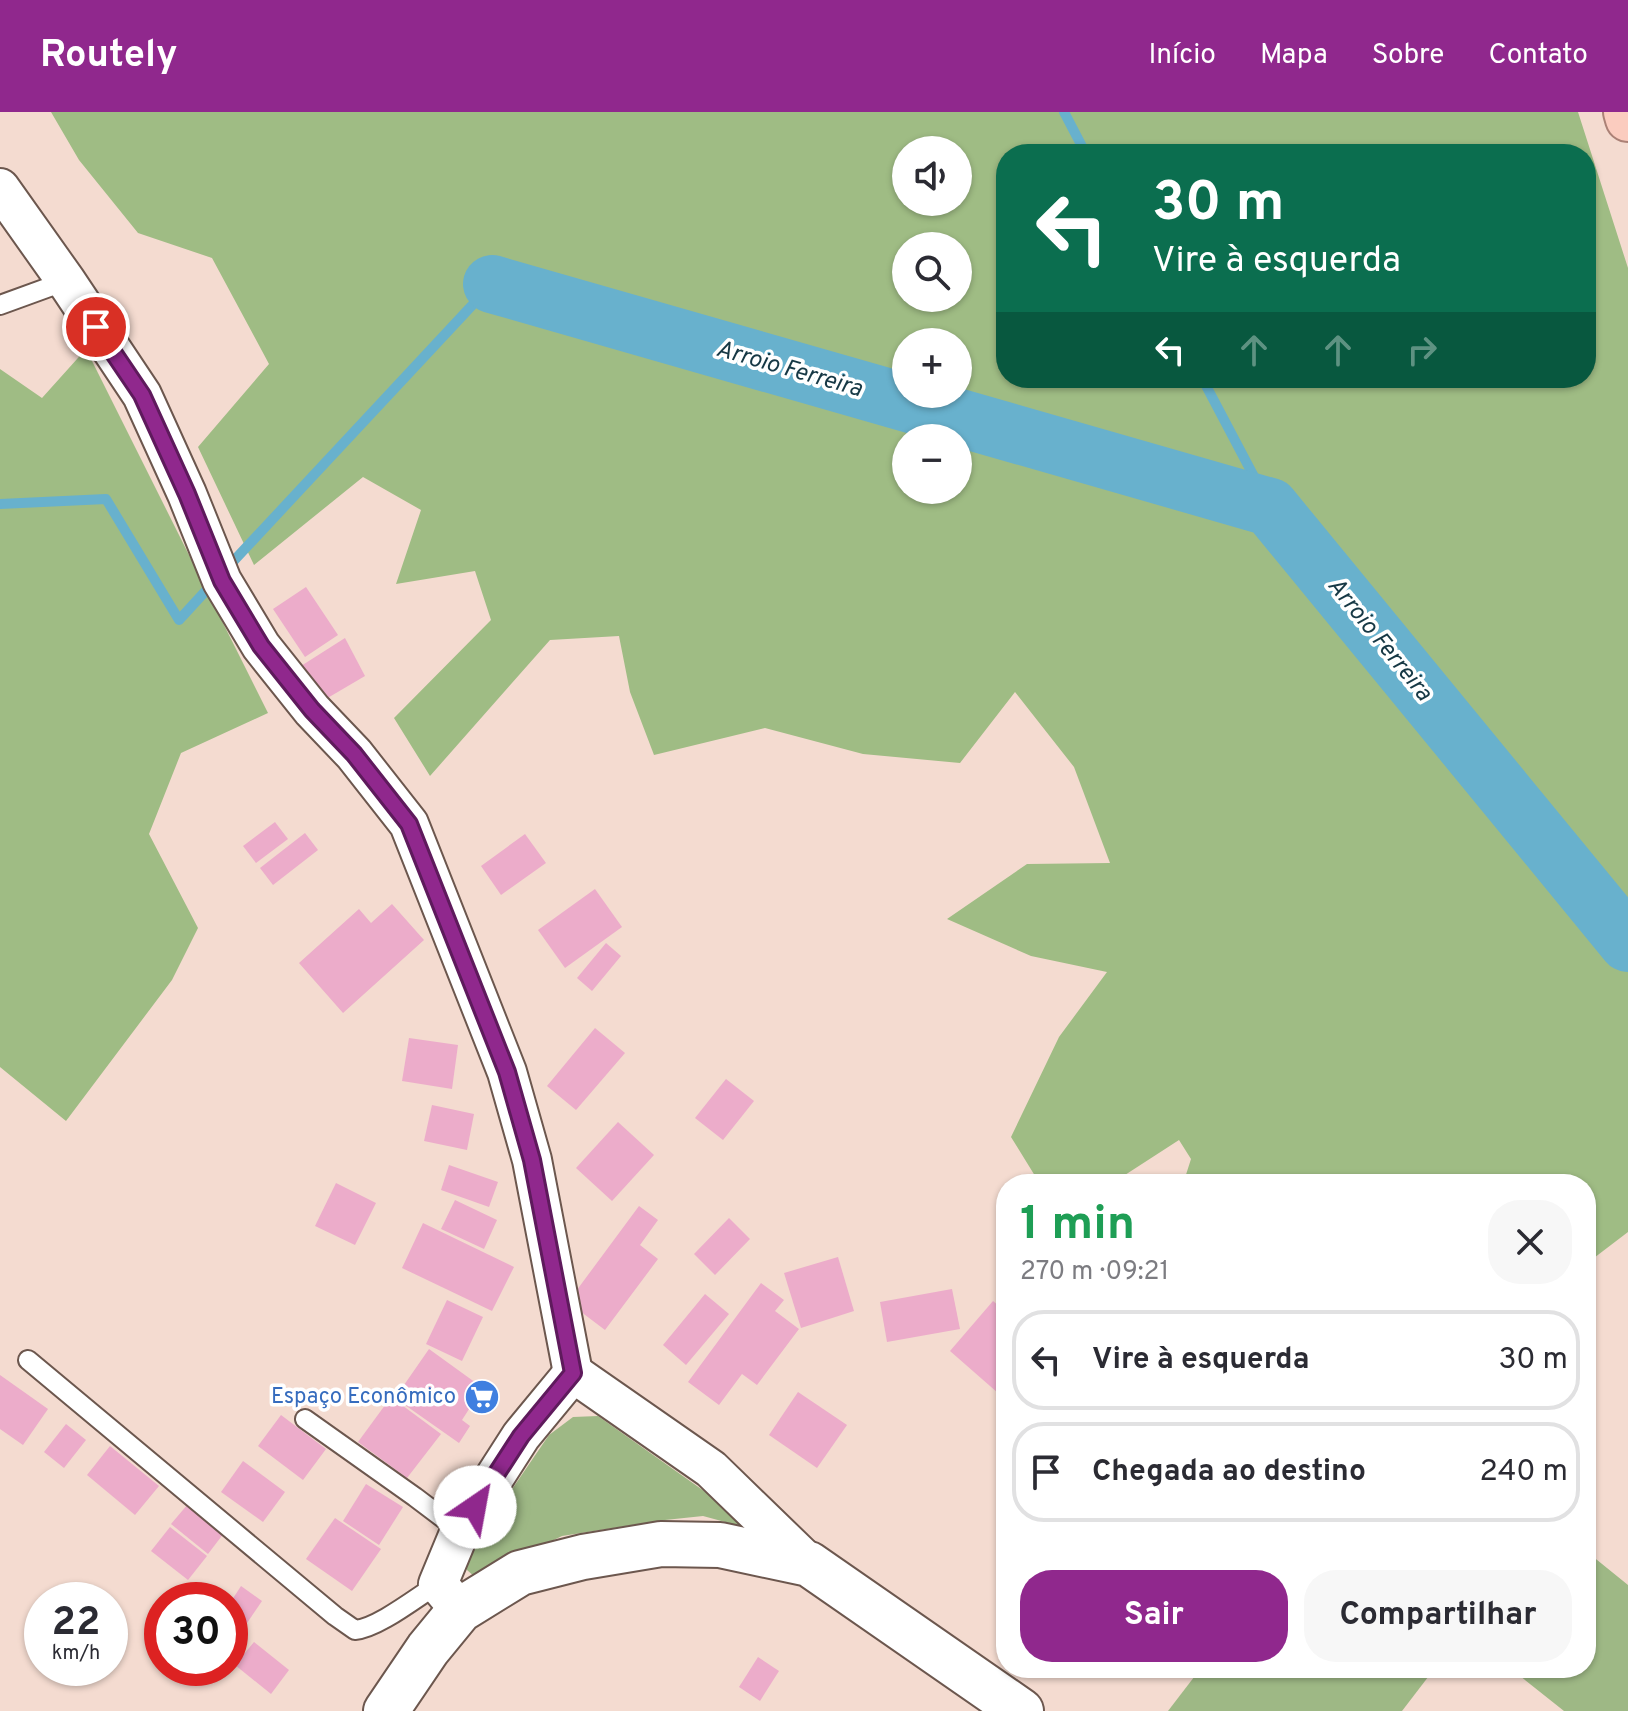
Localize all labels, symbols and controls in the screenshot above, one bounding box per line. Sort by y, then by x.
text: Routely [40,32,178,81]
text: Início [1148,38,1216,74]
text: Mapa [1260,38,1328,74]
text: Sobre [1372,38,1444,74]
text: Contato [1488,38,1588,74]
map controls [892,136,972,504]
button: sound [892,136,972,216]
text: 30 m [1152,170,1285,240]
icon: left [1020,176,1124,280]
button: search [892,232,972,312]
text: Vire à esquerda [1152,239,1401,285]
pin [62,293,130,361]
icon: arrive [74,305,118,349]
button: + [892,328,972,408]
icon: left [1148,328,1192,372]
icon: ahead [1232,328,1276,372]
icon: ahead [1316,328,1360,372]
icon: right [1400,328,1444,372]
water label: Arroio Ferreira [713,335,866,405]
button: − [892,424,972,504]
water label: Arroio Ferreira [1320,572,1438,708]
text: 1 min [1020,1196,1135,1256]
button: close [1488,1200,1572,1284]
text: 270 m · 09:21 [1020,1256,1169,1289]
icon: left [1024,1338,1068,1382]
text: Vire à esquerda [1092,1342,1309,1379]
text: 30 m [1499,1342,1568,1379]
supermarket icon: Espaço Econômico [463,1378,501,1416]
place label: Espaço Econômico [271,1384,456,1411]
icon: arrive [1024,1450,1068,1494]
text: Chegada ao destino [1092,1454,1366,1491]
text: 240 m [1480,1454,1568,1491]
position arrow [433,1465,517,1549]
button: Sair [1020,1570,1288,1662]
button: Compartilhar [1304,1570,1572,1662]
speed limit sign: 30 [144,1582,248,1686]
text: 22 [52,1599,100,1649]
text: km/h [52,1641,100,1667]

